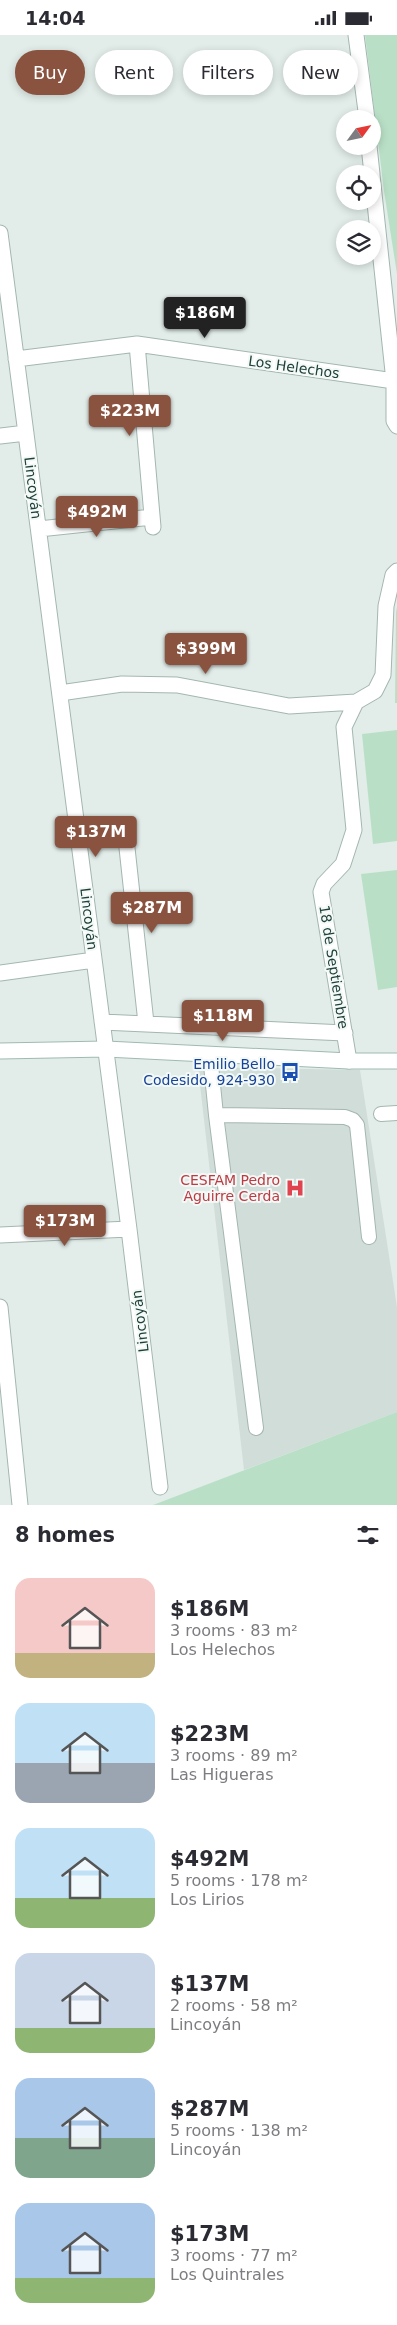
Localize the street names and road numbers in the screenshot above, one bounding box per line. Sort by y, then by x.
street label: Los Helechos [247,353,341,381]
street label: Lincoyán [21,456,45,520]
street label: Lincoyán [77,887,101,951]
street label: 18 de Septiembre [316,904,352,1030]
street label: Lincoyán [128,1289,152,1353]

